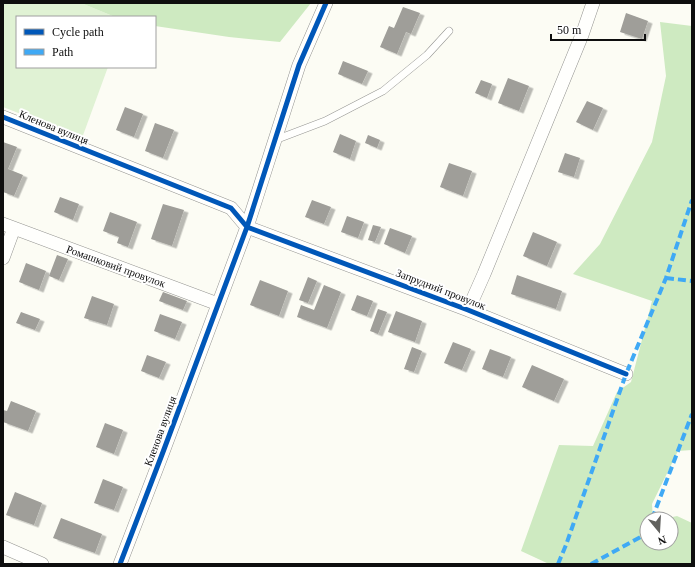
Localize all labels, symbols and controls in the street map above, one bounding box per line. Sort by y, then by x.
legend [16,16,156,68]
scale bar [551,16,645,42]
text: 50 m [557,23,582,37]
text: Cycle path [52,25,104,39]
text: Path [52,45,73,59]
street label: Кленова вулиця [17,108,91,146]
street label: Ромашковий провулок [65,243,168,290]
street label: Запрудний провулок [394,266,488,312]
street label: Кленова вулиця [142,394,178,468]
north arrow [639,511,679,551]
text: N [656,534,668,547]

